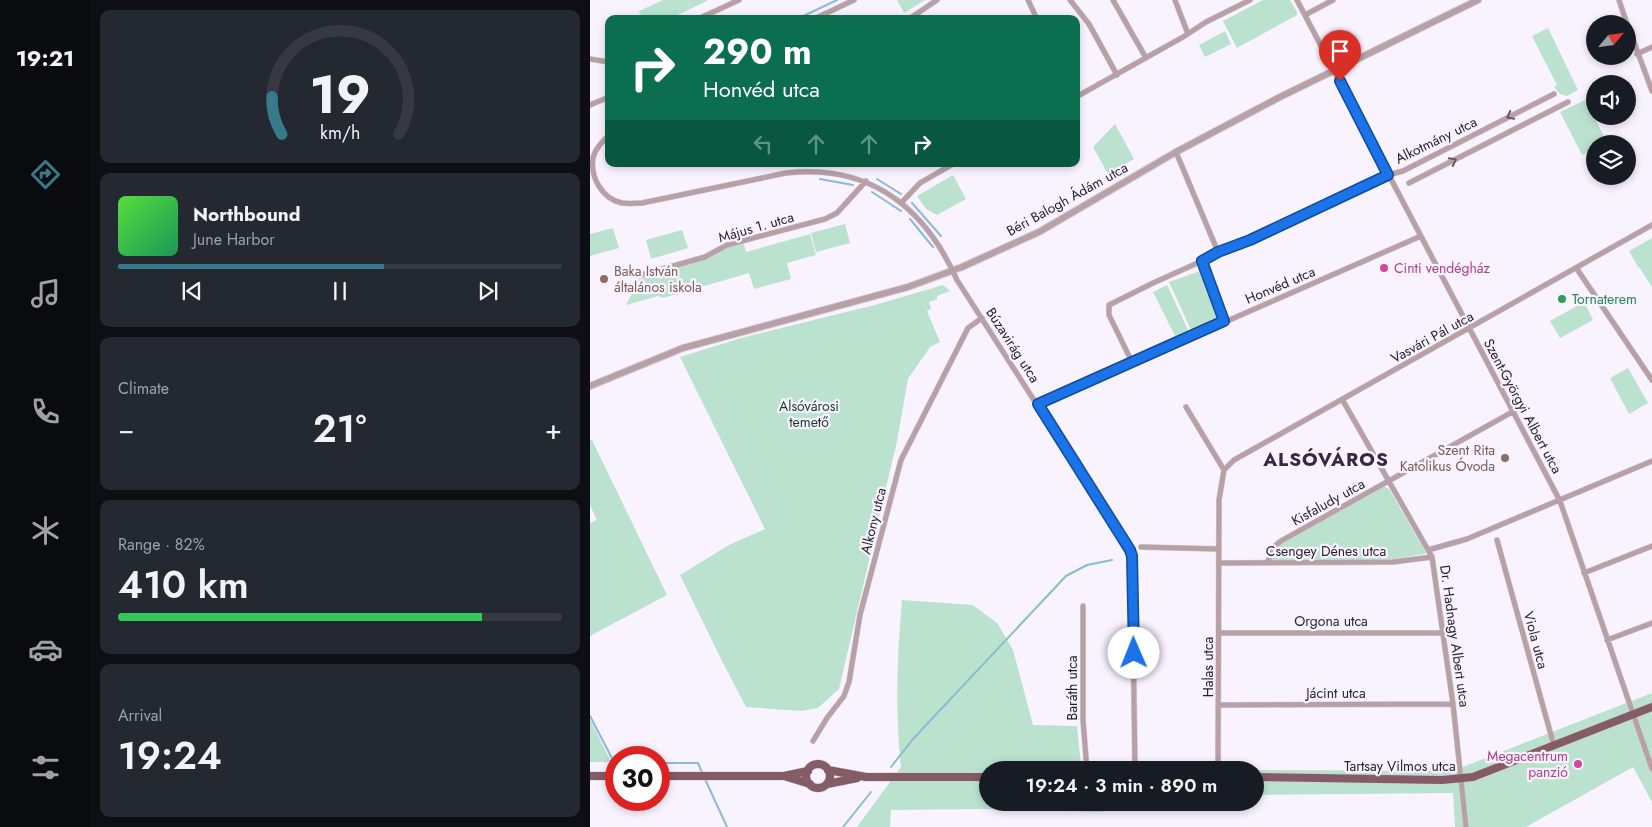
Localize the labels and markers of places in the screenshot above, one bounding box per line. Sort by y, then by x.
pin [1319,30,1361,81]
place label: Cinti vendégház [1394,258,1491,278]
place label: Baka István általános iskola [614,261,702,297]
marker: Cinti vendégház [1378,262,1390,274]
marker: Baka István általános iskola [598,273,610,285]
place label: Tornaterem [1572,289,1637,309]
marker: Tornaterem [1556,293,1568,305]
place label: Szent Rita Katolikus Óvoda [1400,440,1495,476]
marker: Szent Rita Katolikus Óvoda [1499,452,1511,464]
place label: Megacentrum panzió [1487,746,1568,782]
marker: Megacentrum panzió [1572,758,1584,770]

